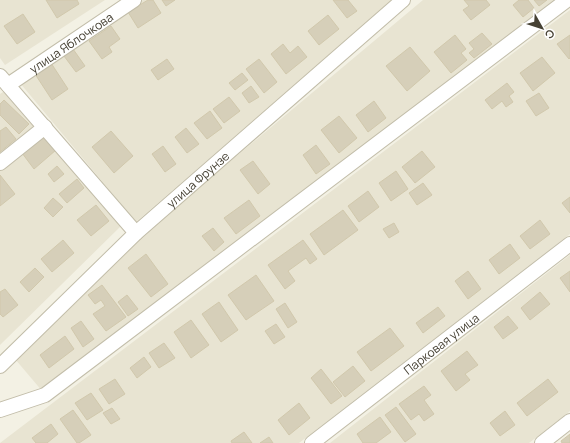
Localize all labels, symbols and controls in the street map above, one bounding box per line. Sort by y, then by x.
street label: улица Яблочкова [26,8,116,77]
north arrow [522,8,562,48]
text: С [542,27,559,42]
street label: улица Фрунзе [163,147,233,211]
street label: Парковая улица [400,309,482,378]

